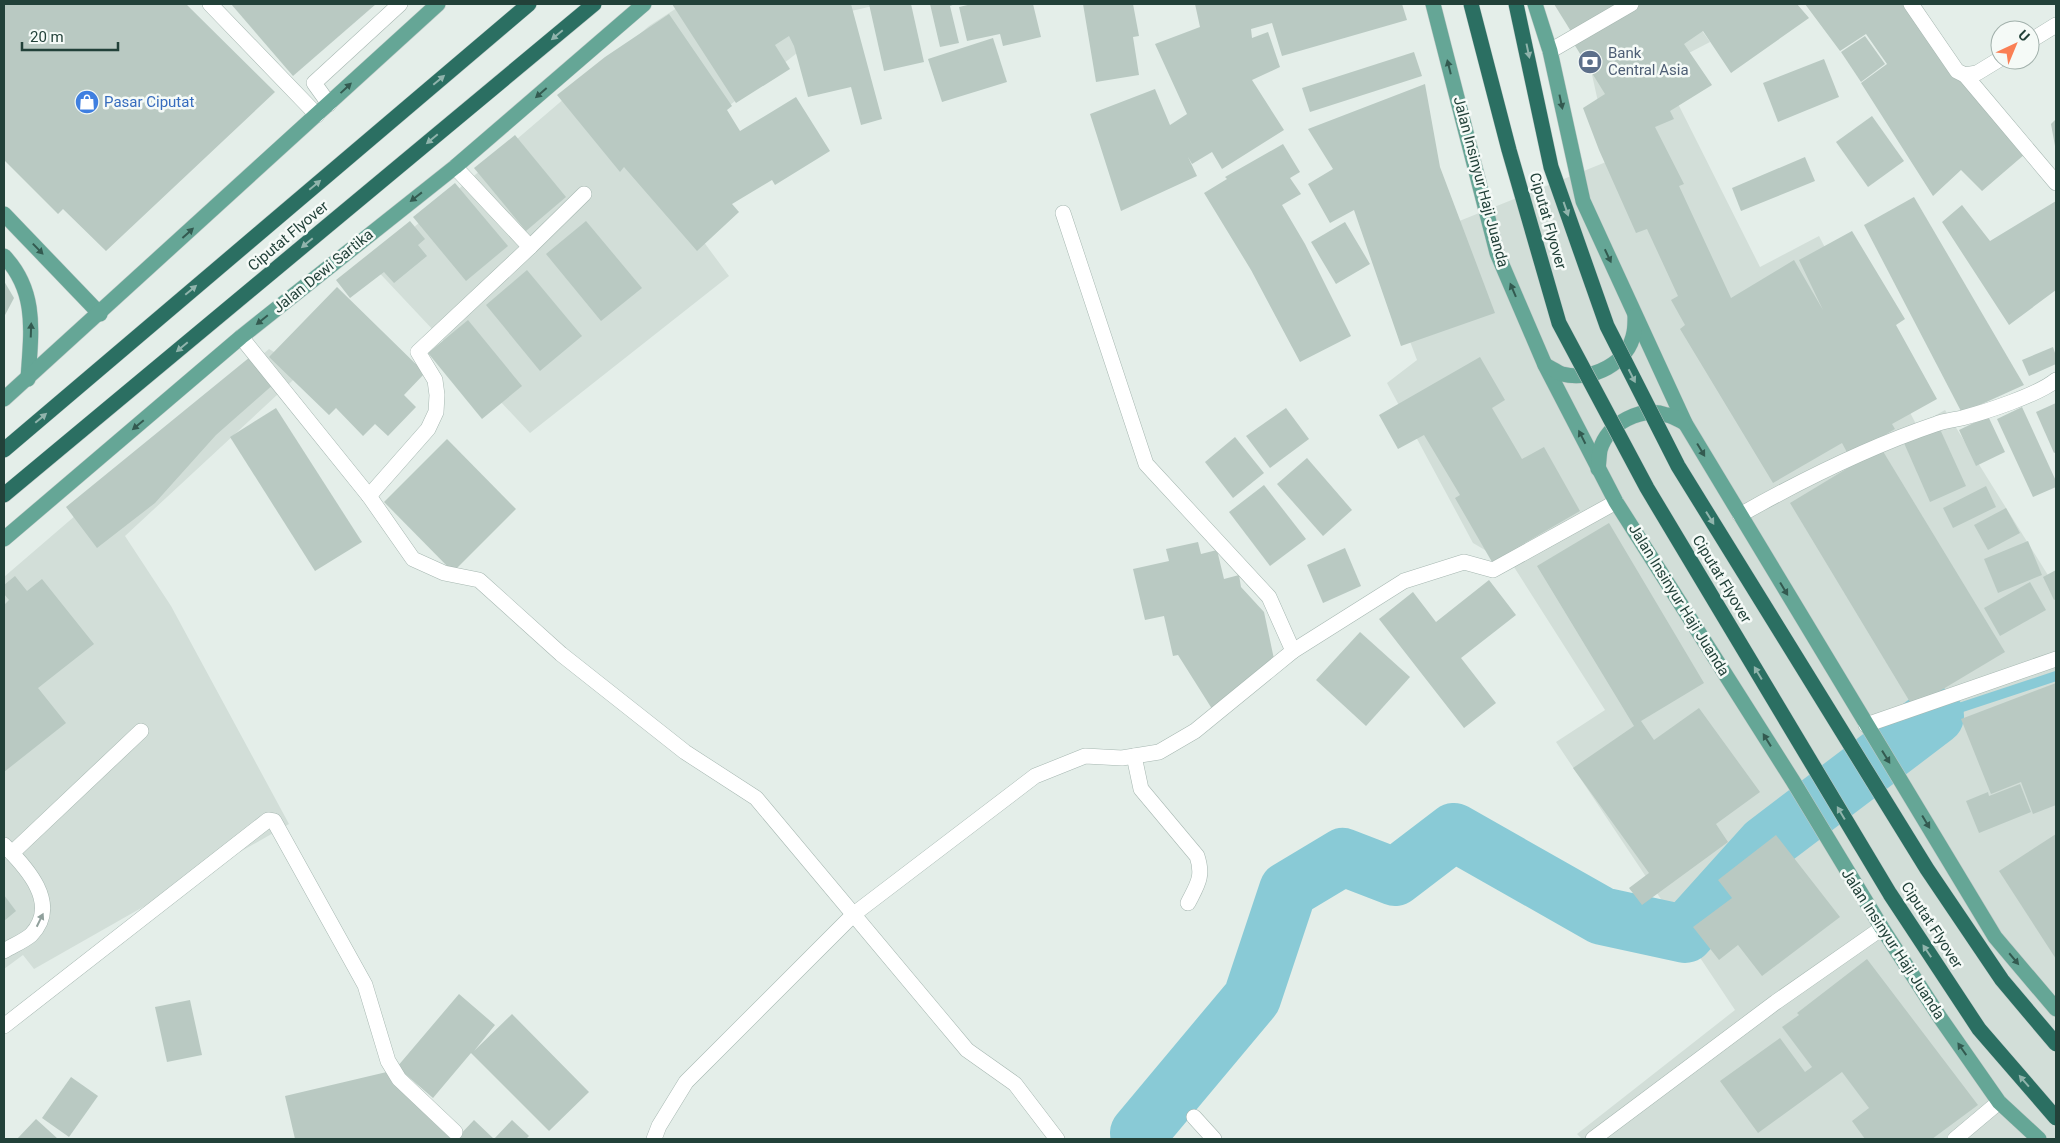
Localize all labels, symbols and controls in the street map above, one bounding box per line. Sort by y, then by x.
scale bar [22,20,119,52]
north arrow [1990,20,2040,70]
text: U [2015,27,2033,45]
text: 20 m [30,28,64,46]
one-way arrow [551,29,563,40]
one-way arrow [1524,44,1532,60]
place label: Bank Central Asia [1608,44,1689,79]
bank icon: Bank Central Asia [1577,49,1603,75]
one-way arrow [1445,59,1453,74]
one-way arrow [433,75,445,86]
one-way arrow [340,82,352,94]
one-way arrow [534,87,547,98]
shop icon: Pasar Ciputat [74,89,100,115]
place label: Pasar Ciputat [104,93,194,111]
one-way arrow [1557,94,1565,109]
street label: Jalan Insinyur Haji Juanda [1450,95,1512,269]
one-way arrow [426,133,439,144]
street label: Ciputat Flyover [1526,171,1570,271]
one-way arrow [309,180,322,191]
one-way arrow [409,192,423,202]
street label: Ciputat Flyover [244,197,332,275]
one-way arrow [1563,201,1570,216]
street label: Jalan Dewi Sartika [269,225,377,317]
one-way arrow [181,228,194,239]
one-way arrow [301,237,314,248]
one-way arrow [32,242,44,254]
one-way arrow [1604,249,1612,263]
one-way arrow [1508,283,1516,297]
one-way arrow [185,285,198,296]
one-way arrow [256,315,269,326]
one-way arrow [27,322,35,338]
one-way arrow [176,341,189,352]
one-way arrow [1628,369,1636,383]
one-way arrow [34,413,47,424]
one-way arrow [132,419,144,430]
one-way arrow [1578,430,1586,444]
one-way arrow [1696,444,1705,457]
one-way arrow [1705,512,1715,525]
street label: Jalan Insinyur Haji Juanda [1625,521,1733,679]
street label: Ciputat Flyover [1689,532,1755,626]
one-way arrow [1780,583,1789,596]
one-way arrow [1754,667,1763,680]
one-way arrow [1762,733,1772,746]
one-way arrow [1882,751,1891,764]
one-way arrow [1837,807,1846,820]
one-way arrow [1921,816,1930,829]
street label: Jalan Insinyur Haji Juanda [1838,865,1948,1023]
street label: Ciputat Flyover [1897,878,1967,972]
one-way arrow [36,913,44,927]
one-way arrow [1922,944,1932,958]
one-way arrow [2008,952,2019,965]
one-way arrow [1957,1043,1967,1056]
one-way arrow [2018,1075,2030,1087]

